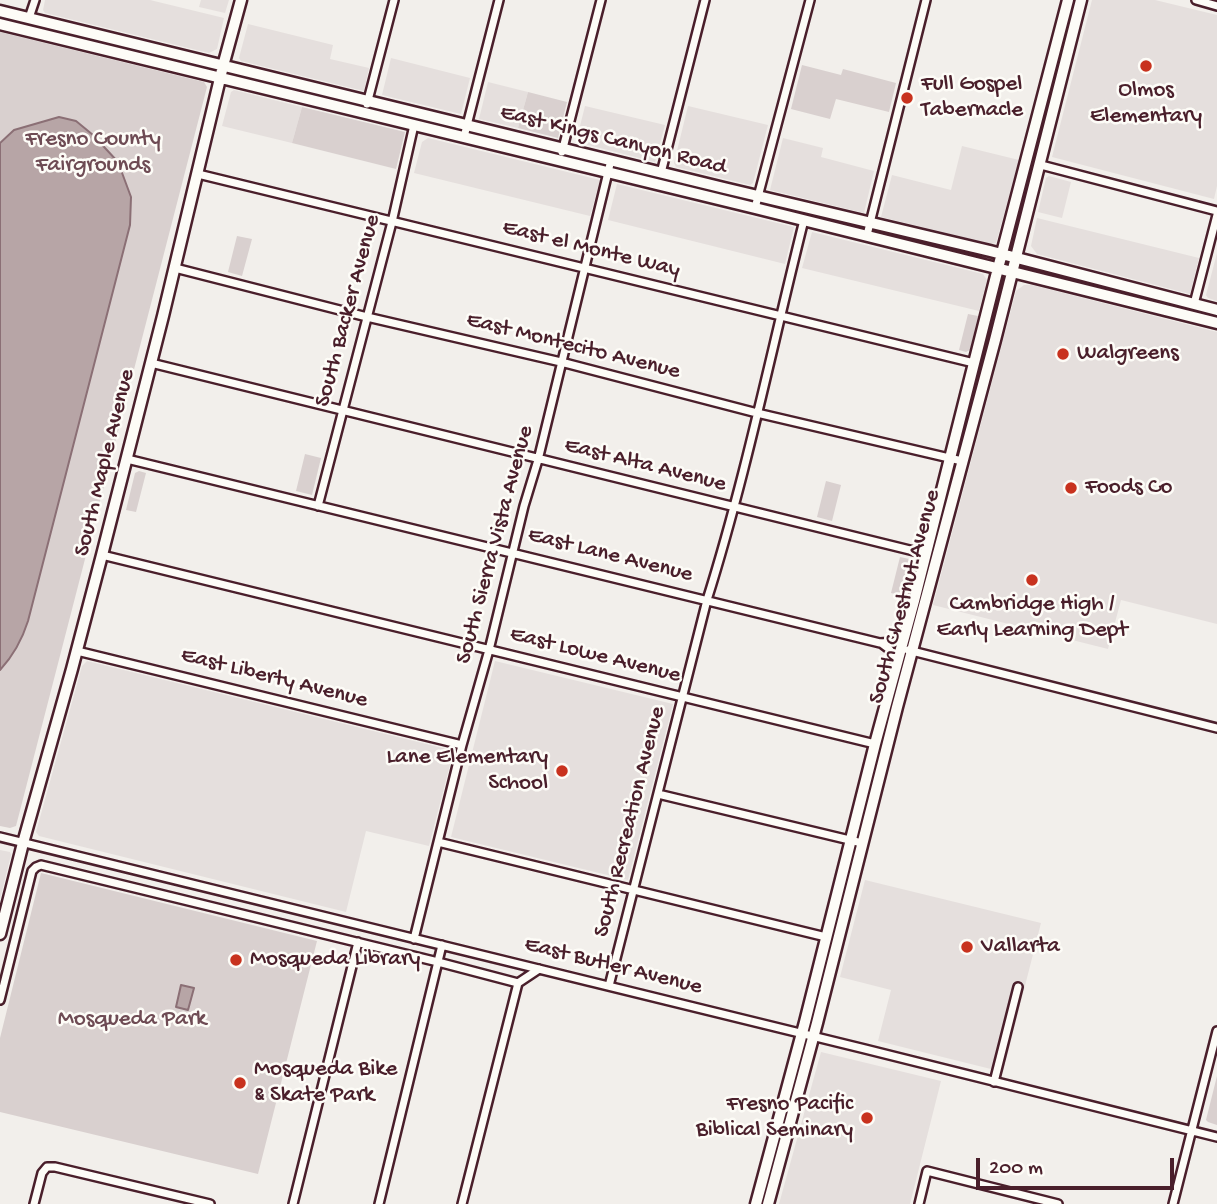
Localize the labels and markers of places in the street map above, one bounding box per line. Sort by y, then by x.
marker: Olmos Elementary [1138,58,1154,74]
place label: Full Gospel Tabernacle [921,71,1023,125]
place label: Olmos Elementary [1090,77,1202,131]
marker: Full Gospel Tabernacle [899,90,915,106]
place label: Walgreens [1077,340,1179,368]
marker: Walgreens [1055,346,1071,362]
place label: Foods Co [1085,474,1172,502]
marker: Foods Co [1063,480,1079,496]
marker: Cambridge High / Early Learning Dept [1024,572,1040,588]
place label: Cambridge High / Early Learning Dept [936,591,1128,645]
place label: Lane Elementary School [387,744,548,798]
marker: Lane Elementary School [554,763,570,779]
place label: Vallarta [981,933,1060,961]
marker: Vallarta [959,939,975,955]
place label: Mosqueda Library [250,946,420,974]
marker: Mosqueda Library [228,952,244,968]
place label: Mosqueda Bike & Skate Park [254,1056,397,1110]
marker: Mosqueda Bike & Skate Park [232,1075,248,1091]
place label: Fresno Pacific Biblical Seminary [696,1091,853,1145]
marker: Fresno Pacific Biblical Seminary [859,1110,875,1126]

